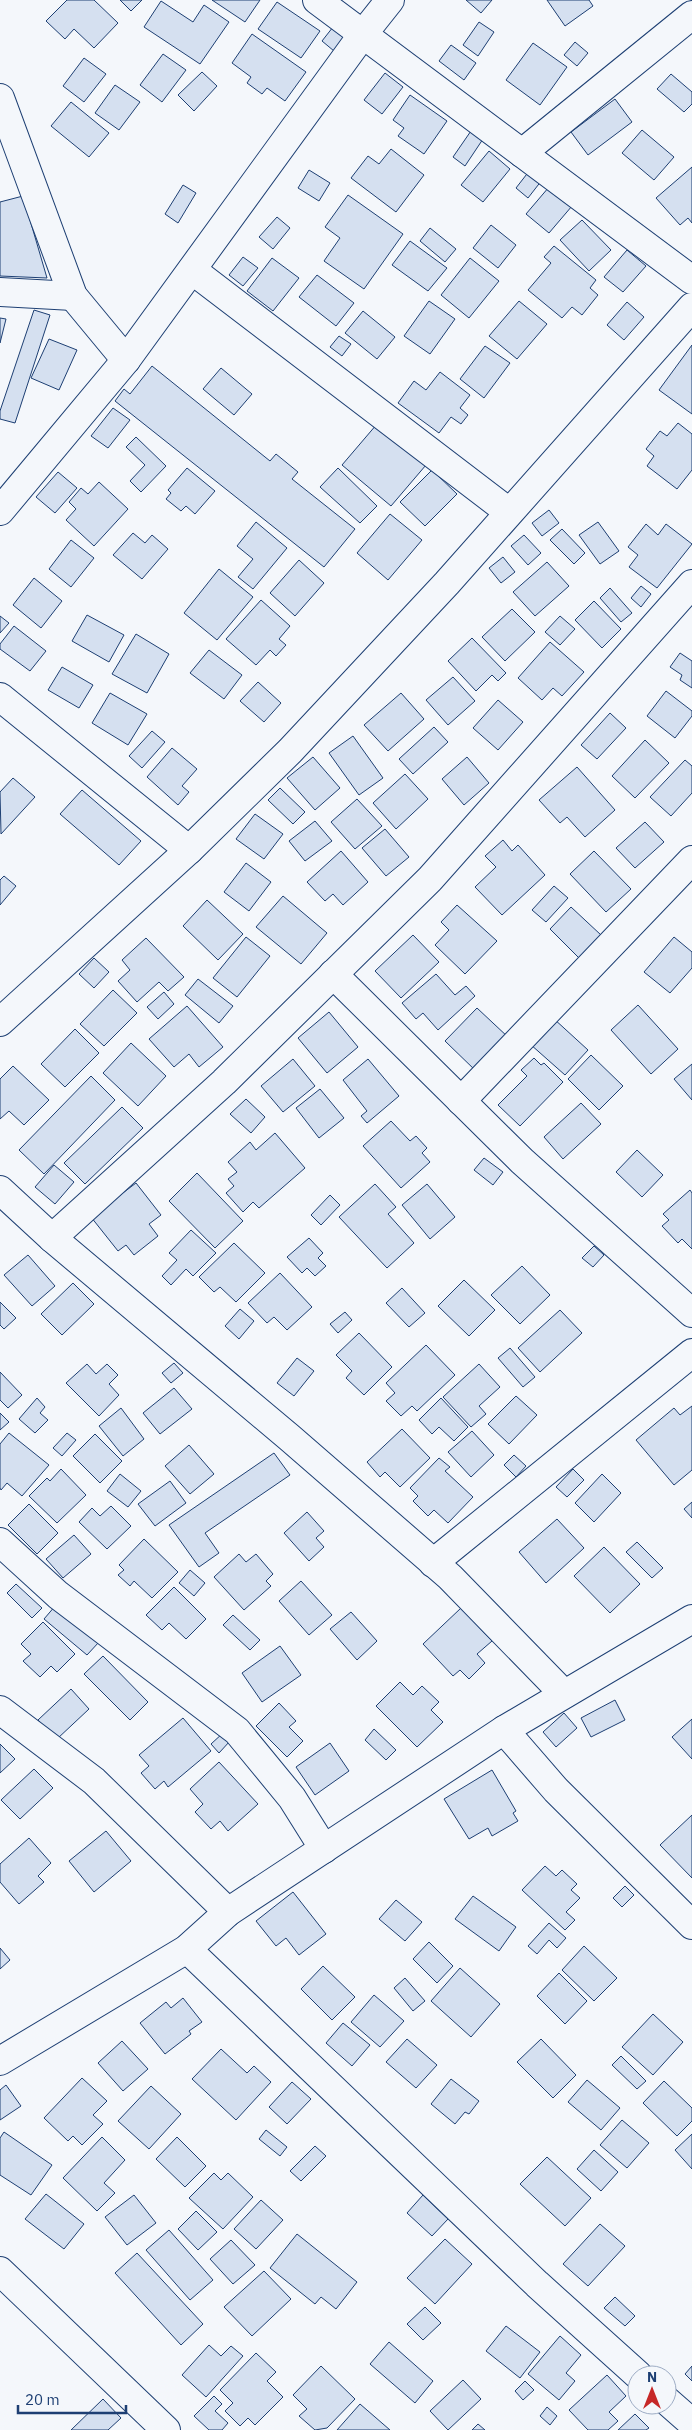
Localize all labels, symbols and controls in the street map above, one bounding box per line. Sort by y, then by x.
north arrow [627,2365,677,2415]
text: N [647,2368,657,2386]
scale bar [18,2382,125,2414]
text: 20 m [25,2390,60,2409]

